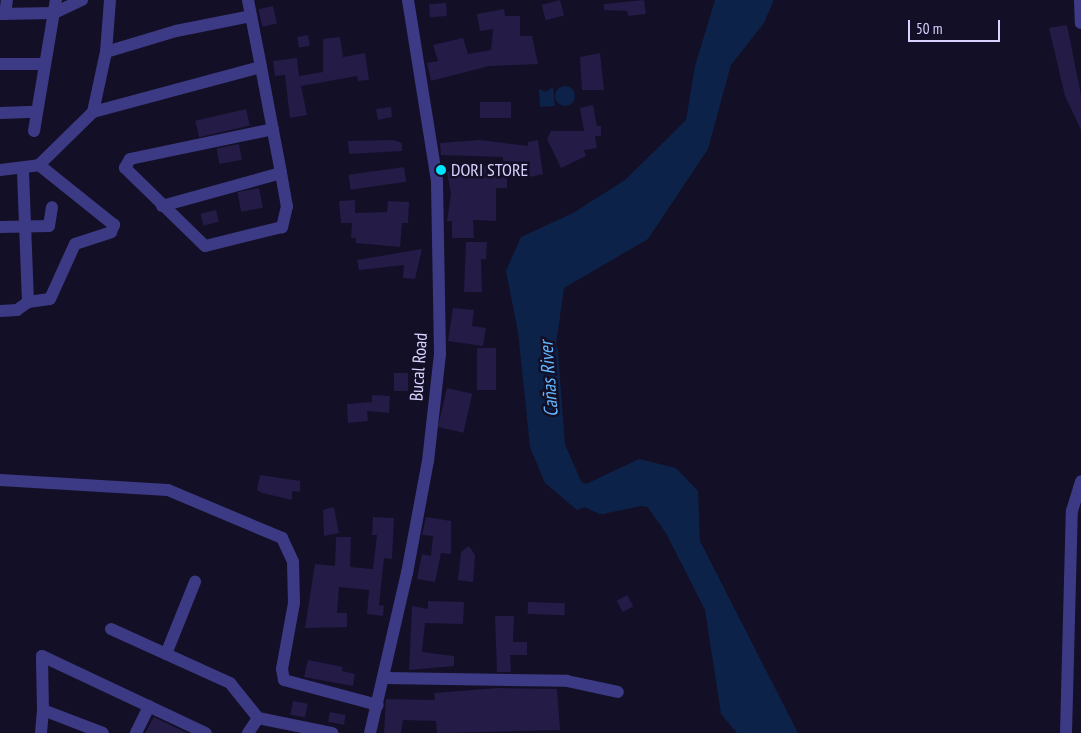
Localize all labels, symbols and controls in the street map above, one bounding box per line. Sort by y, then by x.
scale bar [911,10,1004,42]
text: 50 m [916,19,942,38]
place label: DORI STORE [451,159,528,181]
marker: DORI STORE [435,164,447,176]
street label: Bucal Road [406,332,432,402]
water label: Cañas River [535,340,563,418]

